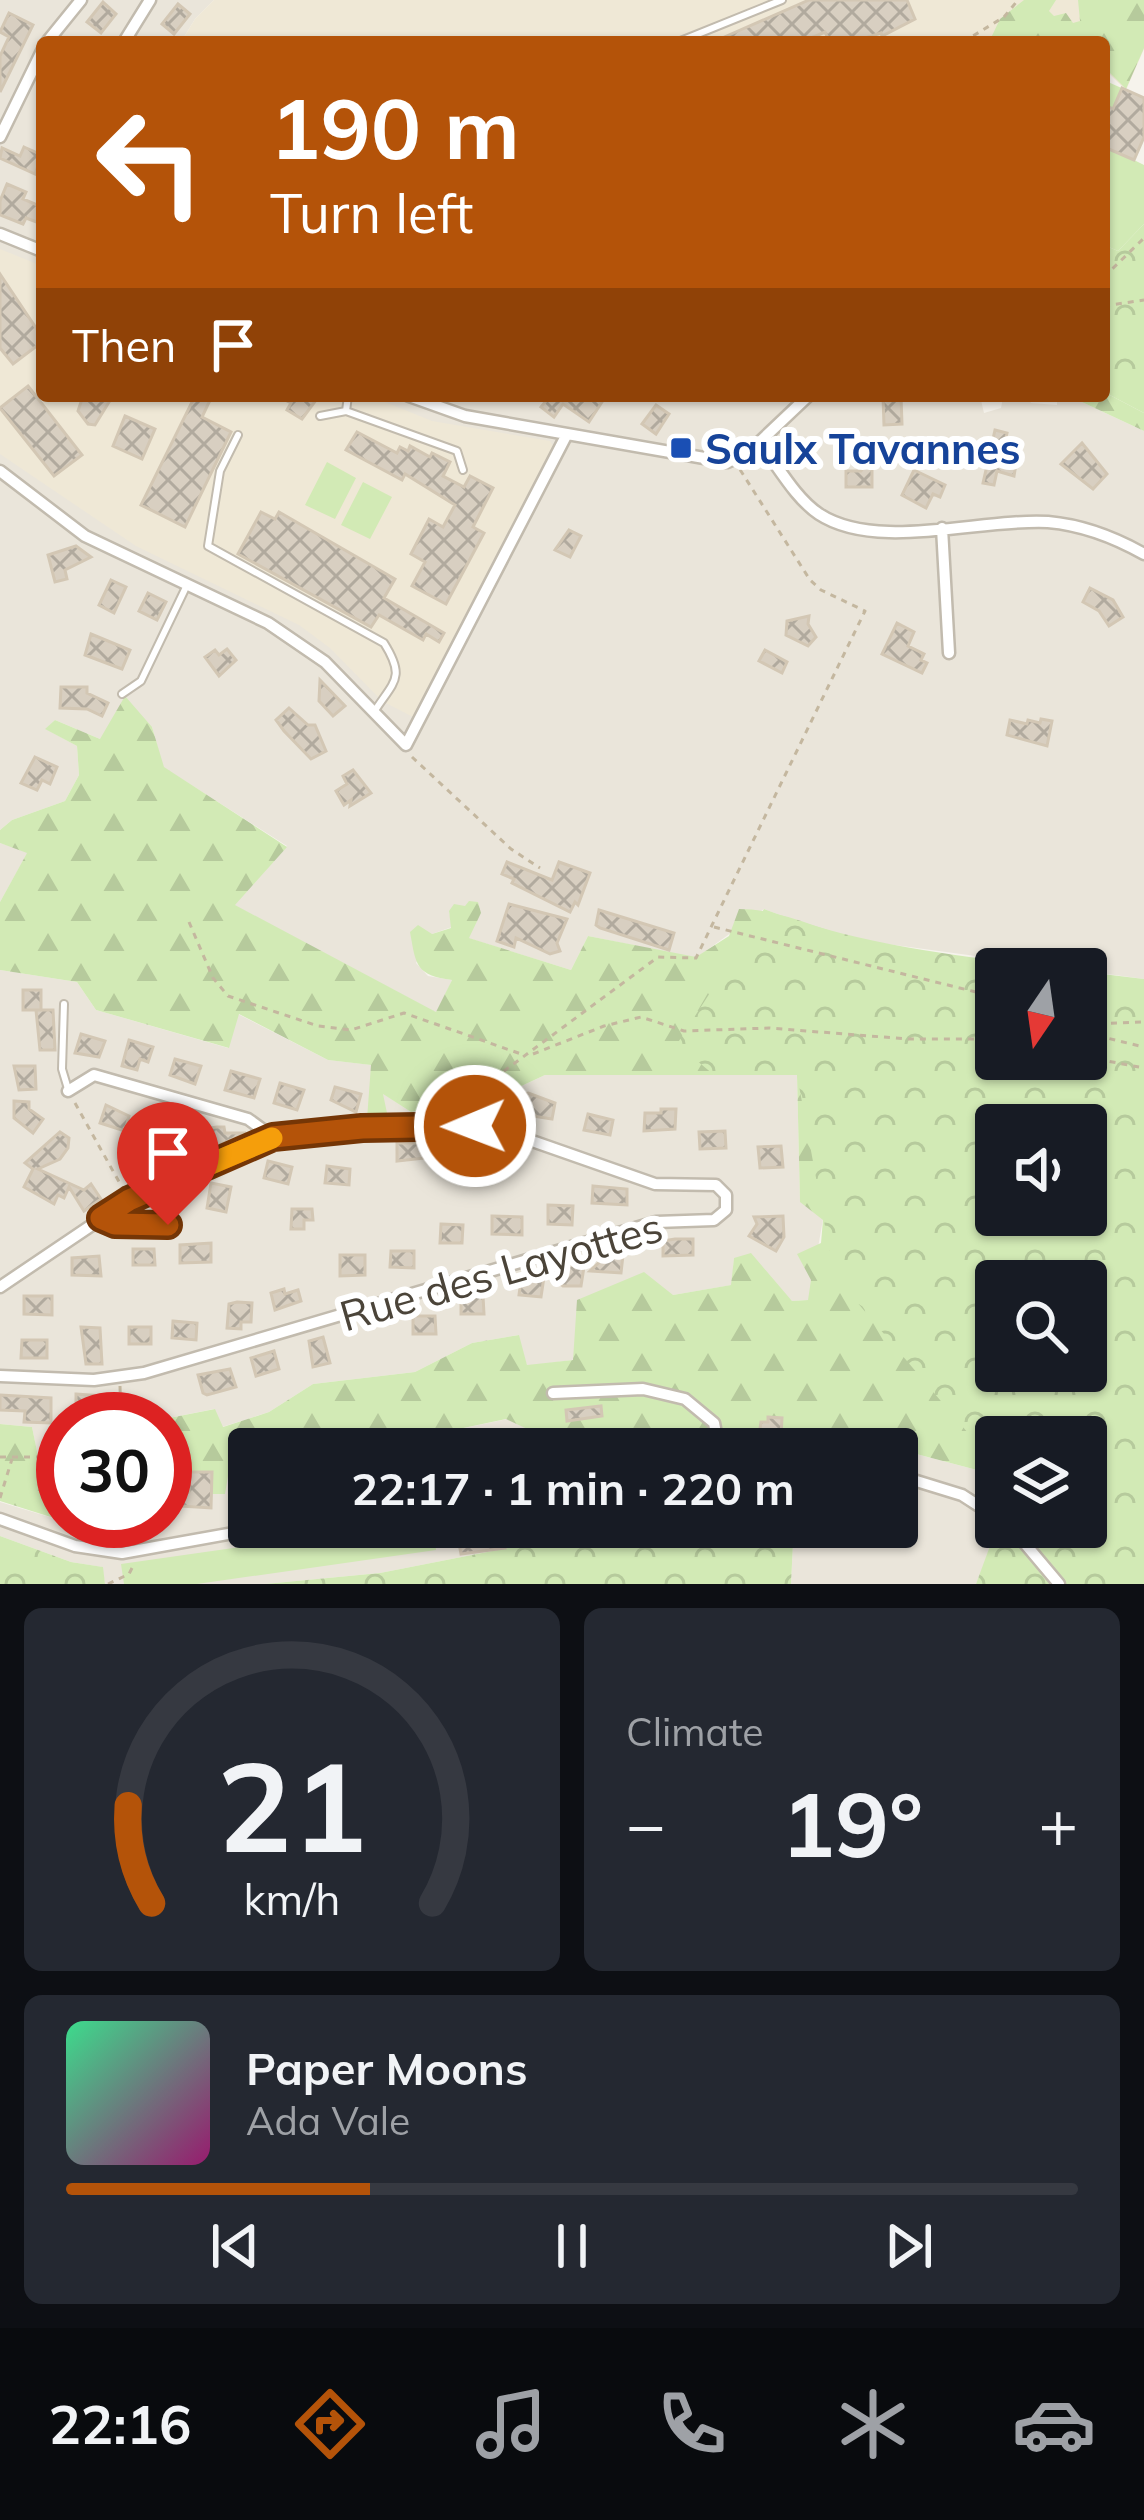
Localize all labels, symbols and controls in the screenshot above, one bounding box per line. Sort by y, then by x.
text: 190 m [270,75,520,180]
icon: left [72,84,228,240]
text: Turn left [270,179,473,247]
icon: arrive [200,312,266,378]
text: Then [72,317,176,373]
place label: Saulx Tavannes [705,422,1020,475]
marker: Saulx Tavannes [668,435,694,461]
north arrow [975,948,1107,1080]
map controls [975,948,1107,1548]
position arrow [412,1063,538,1189]
pin [117,1102,219,1225]
button: sound [975,1104,1107,1236]
icon: arrive [135,1120,201,1186]
street label: Rue des Layottes [334,1200,668,1342]
button: search [975,1260,1107,1392]
speed limit sign: 30 [36,1392,192,1548]
button: layers [975,1416,1107,1548]
text: 22:17 · 1 min · 220 m [351,1460,795,1516]
text: Climate [626,1707,764,1756]
text: 21 [217,1727,367,1883]
text: 19° [781,1767,923,1880]
text: − [626,1782,666,1865]
text: + [1038,1782,1078,1865]
text: km/h [243,1871,341,1925]
text: Paper Moons [246,2040,528,2096]
text: Ada Vale [246,2096,410,2145]
icon: previous [202,2213,268,2279]
icon: pause [539,2213,605,2279]
icon: next [876,2213,942,2279]
icon: directions [288,2382,372,2466]
icon: music [469,2382,553,2466]
icon: phone [650,2382,734,2466]
icon: climate [831,2382,915,2466]
icon: car [1012,2382,1096,2466]
text: 22:16 [48,2390,191,2458]

